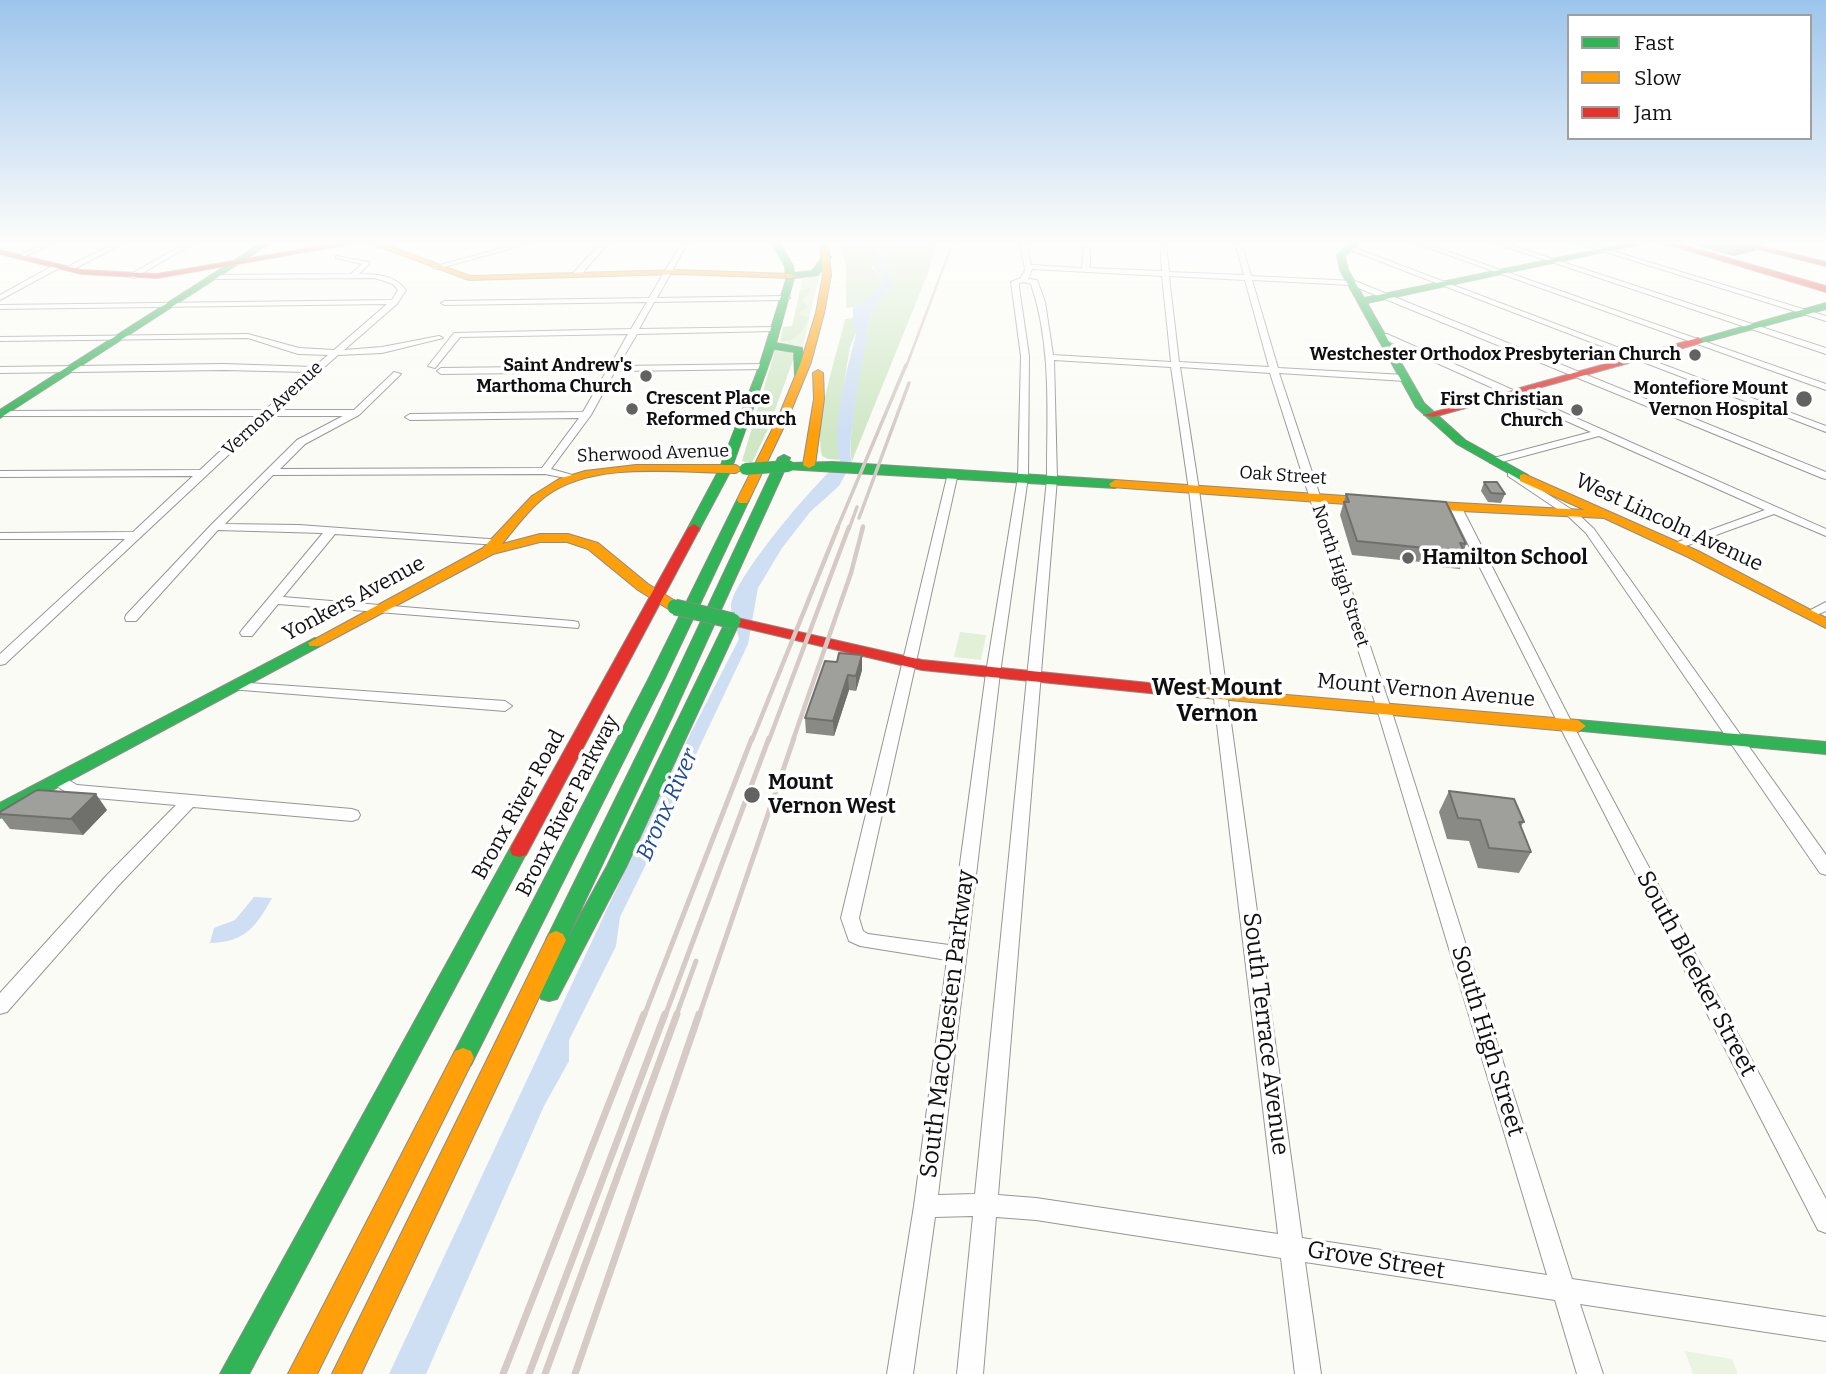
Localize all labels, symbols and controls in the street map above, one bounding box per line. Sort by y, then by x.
legend [1567,14,1812,140]
text: Fast [1634,30,1674,56]
text: Slow [1634,65,1681,91]
text: Jam [1634,100,1672,126]
place label: Westchester Orthodox Presbyterian Church [1310,344,1681,366]
marker: Westchester Orthodox Presbyterian Church [1687,347,1703,363]
place label: Saint Andrew's Marthoma Church [476,355,632,398]
street label: Vernon Avenue [219,357,327,461]
marker: Saint Andrew's Marthoma Church [638,368,654,384]
place label: Montefiore Mount Vernon Hospital [1634,378,1788,420]
place label: Crescent Place Reformed Church [646,388,797,430]
place label: First Christian Church [1440,389,1563,432]
marker: Montefiore Mount Vernon Hospital [1794,389,1814,409]
marker: Crescent Place Reformed Church [624,401,640,417]
marker: First Christian Church [1569,402,1585,418]
street label: Sherwood Avenue [577,441,729,467]
street label: Oak Street [1239,462,1327,490]
street label: West Lincoln Avenue [1571,468,1767,578]
street label: North High Street [1307,502,1373,650]
place label: Hamilton School [1422,545,1588,571]
marker: Hamilton School [1400,550,1416,566]
street label: Yonkers Avenue [279,551,429,647]
street label: Mount Vernon Avenue [1316,669,1536,713]
district label: West Mount Vernon [1152,675,1282,729]
street label: Bronx River Parkway [511,711,625,901]
street label: Bronx River Road [467,726,571,884]
water label: Bronx River [631,745,705,865]
place label: Mount Vernon West [768,770,896,820]
marker: Mount Vernon West [742,785,762,805]
street label: South Bleeker Street [1630,866,1762,1082]
street label: South MacQuesten Parkway [915,868,981,1180]
street label: South Terrace Avenue [1236,911,1294,1157]
street label: South High Street [1444,942,1530,1140]
street label: Grove Street [1305,1236,1447,1286]

